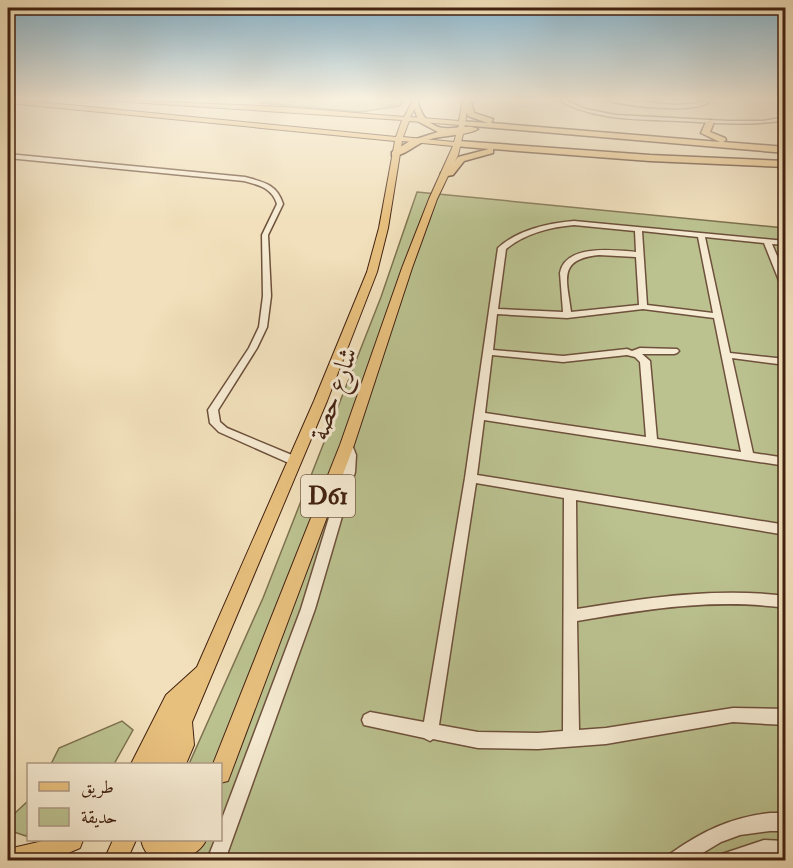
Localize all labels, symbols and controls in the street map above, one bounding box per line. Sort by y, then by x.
street label: شارع حصة [303,343,370,446]
road number: D61 [301,475,355,517]
legend [27,763,222,841]
text: طريق [81,776,114,799]
text: حديقة [81,806,117,829]

